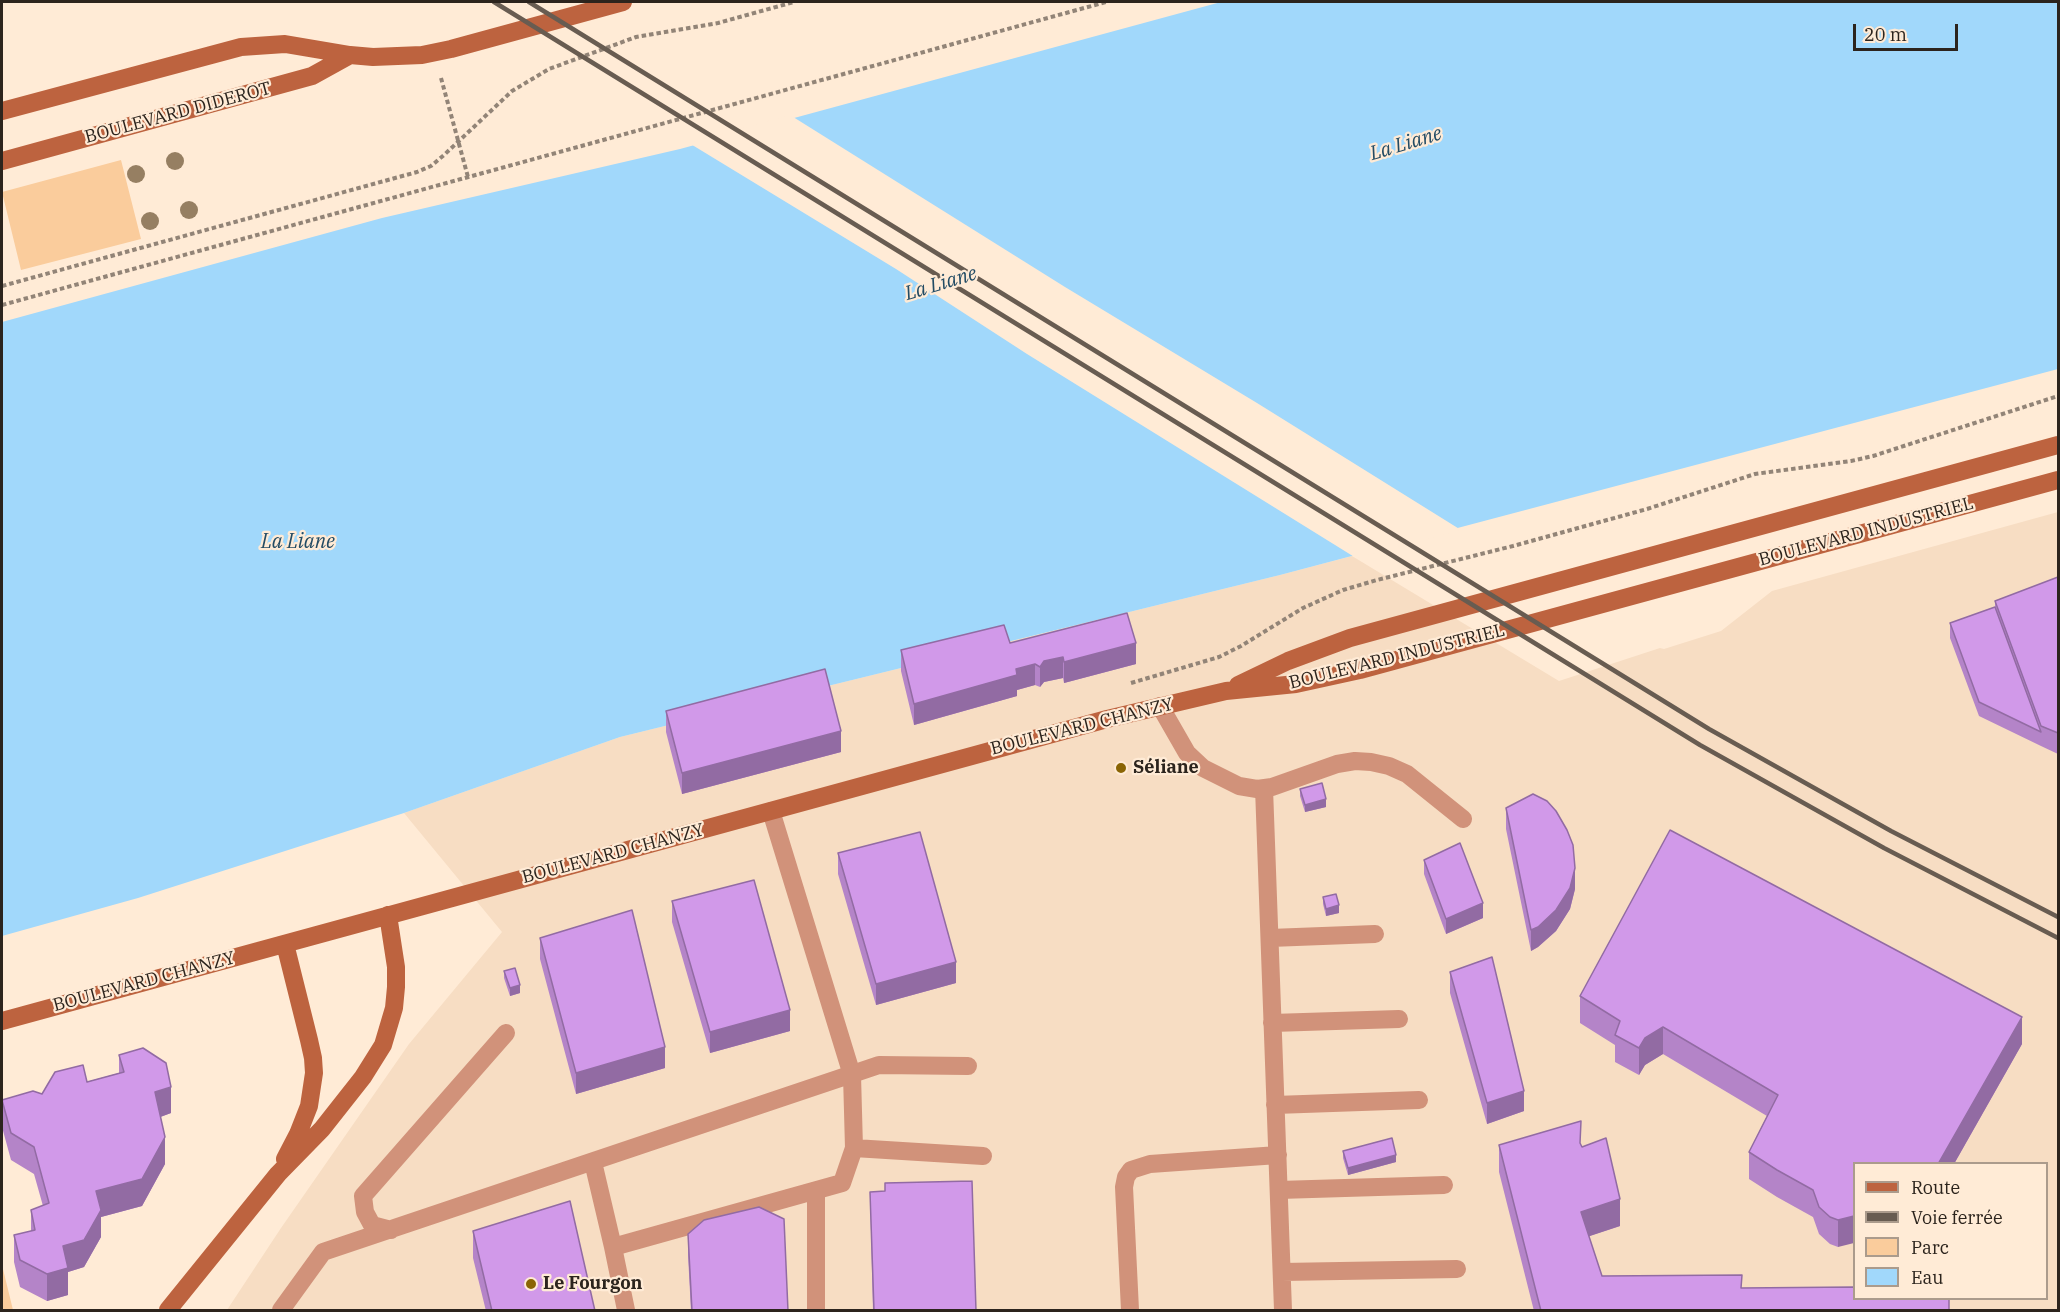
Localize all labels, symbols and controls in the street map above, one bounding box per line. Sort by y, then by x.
scale bar [1856,12,1961,50]
text: 20 m [1864,23,1907,46]
street label: BOULEVARD DIDEROT [82,78,274,148]
water label: La Liane [1367,122,1445,166]
water label: La Liane [902,262,980,306]
street label: BOULEVARD INDUSTRIEL [1756,493,1976,571]
water label: La Liane [261,530,335,554]
street label: BOULEVARD INDUSTRIEL [1287,620,1507,694]
street label: BOULEVARD CHANZY [988,694,1176,760]
place label: Séliane [1133,757,1199,779]
marker: Séliane [1114,761,1128,775]
street label: BOULEVARD CHANZY [520,819,706,889]
street label: BOULEVARD CHANZY [51,947,237,1017]
legend [1853,1162,2048,1300]
text: Route [1911,1176,1960,1199]
text: Voie ferrée [1911,1206,2003,1229]
text: Parc [1911,1236,1949,1259]
text: Eau [1911,1266,1943,1289]
place label: Le Fourgon [543,1273,643,1295]
marker: Le Fourgon [524,1277,538,1291]

